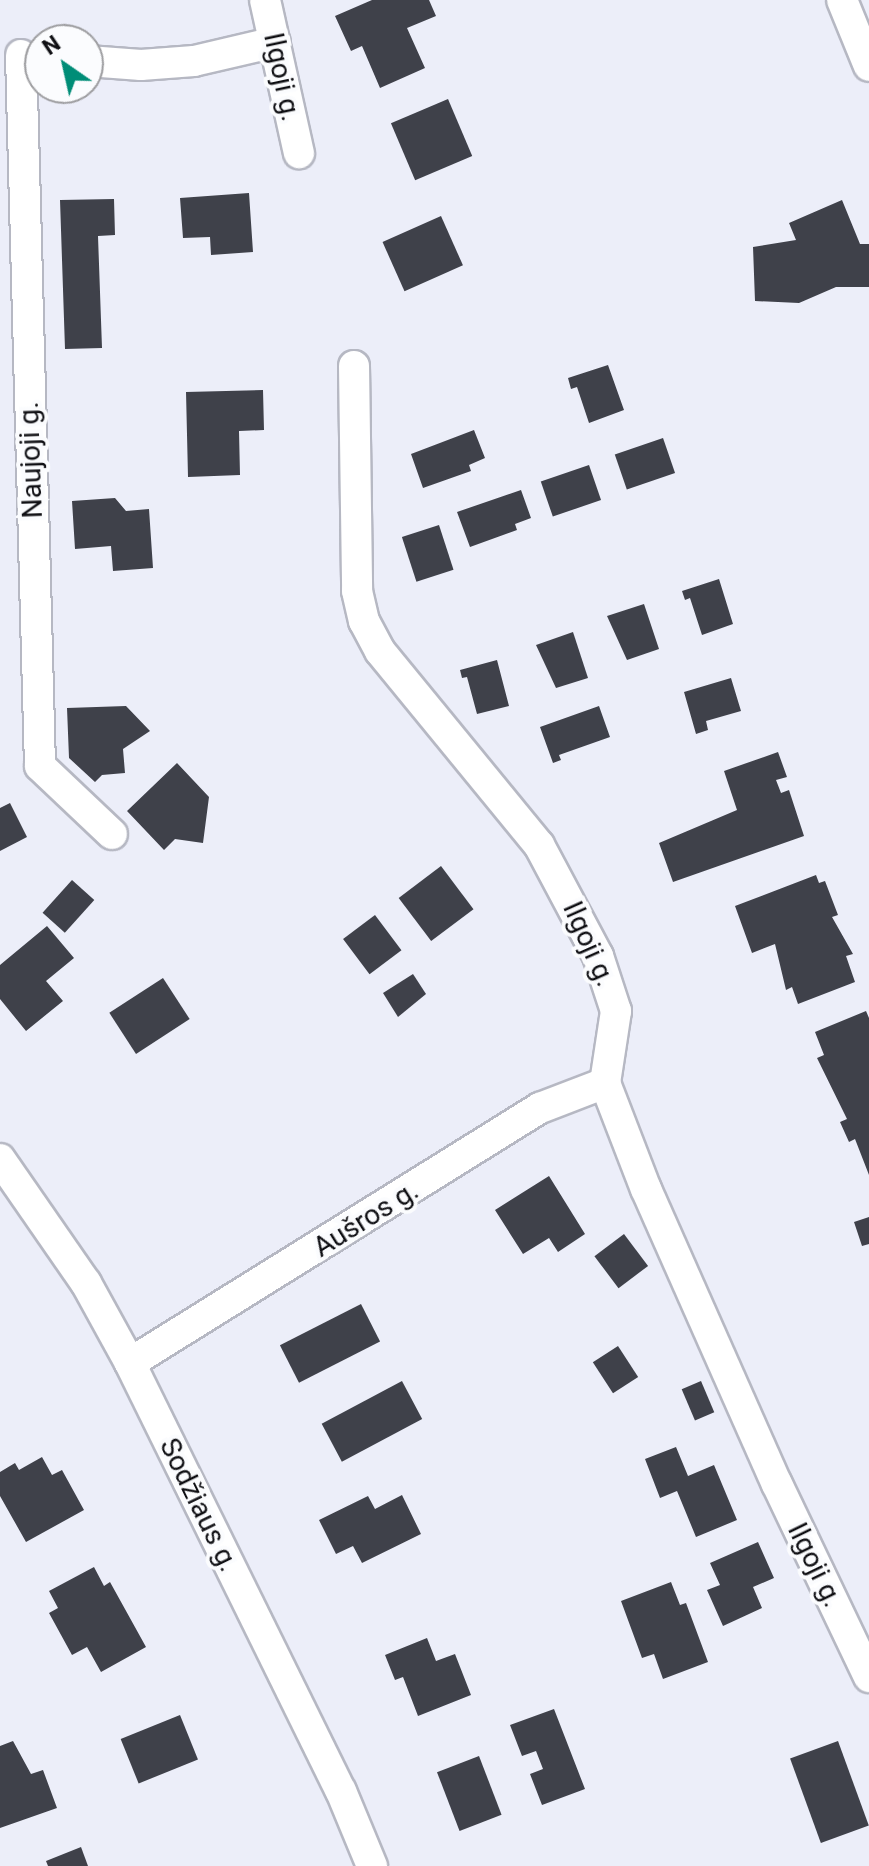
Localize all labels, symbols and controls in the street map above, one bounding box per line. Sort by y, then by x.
north arrow [24,24,104,104]
street label: Ilgoji g. [256,30,308,124]
text: N [38,31,65,60]
street label: Naujoji g. [12,401,50,519]
street label: Ilgoji g. [555,896,623,992]
street label: Aušros g. [307,1174,425,1264]
street label: Sodžiaus g. [152,1433,246,1577]
street label: Ilgoji g. [780,1517,850,1613]

